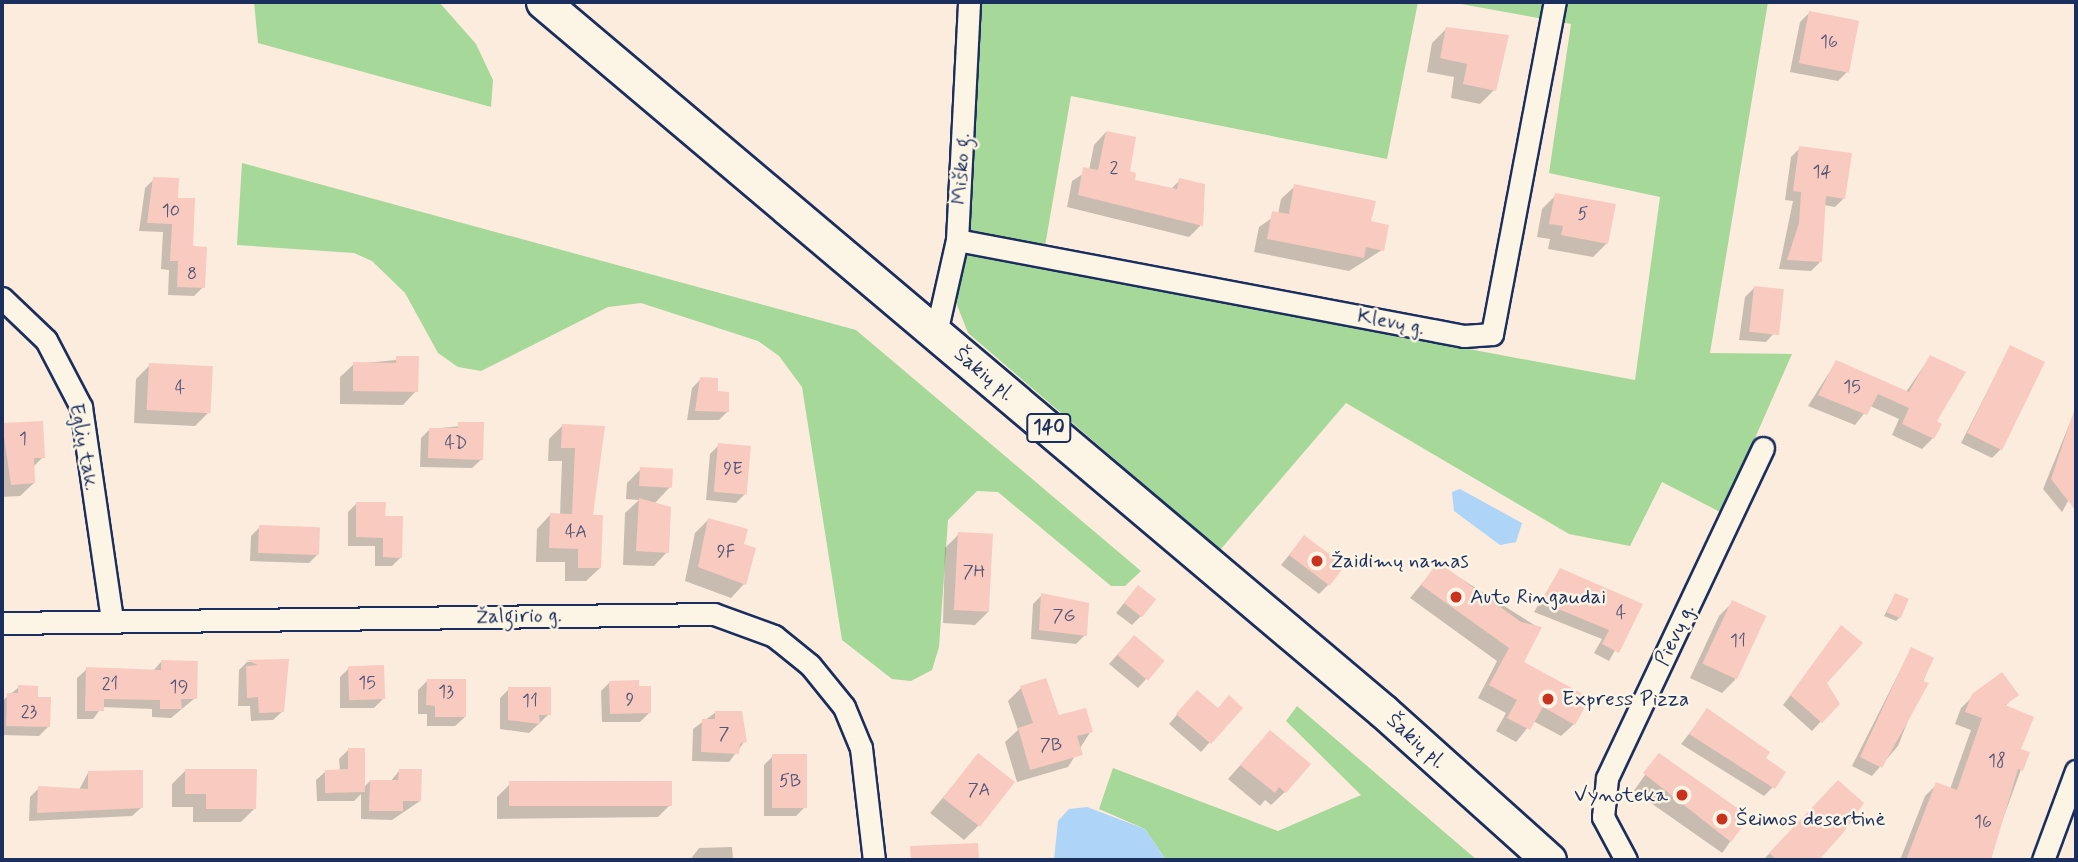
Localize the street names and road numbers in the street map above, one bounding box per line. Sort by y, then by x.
street label: Miško g. [947,133,975,205]
street label: Klevų g. [1355,303,1427,341]
street label: Šakių pl. [949,341,1019,407]
street label: Eglių tak. [63,401,105,493]
road number: 140 [1026,412,1072,444]
street label: Pievų g. [1650,600,1700,670]
street label: Žalgirio g. [476,603,562,629]
street label: Šakių pl. [1381,708,1451,774]

